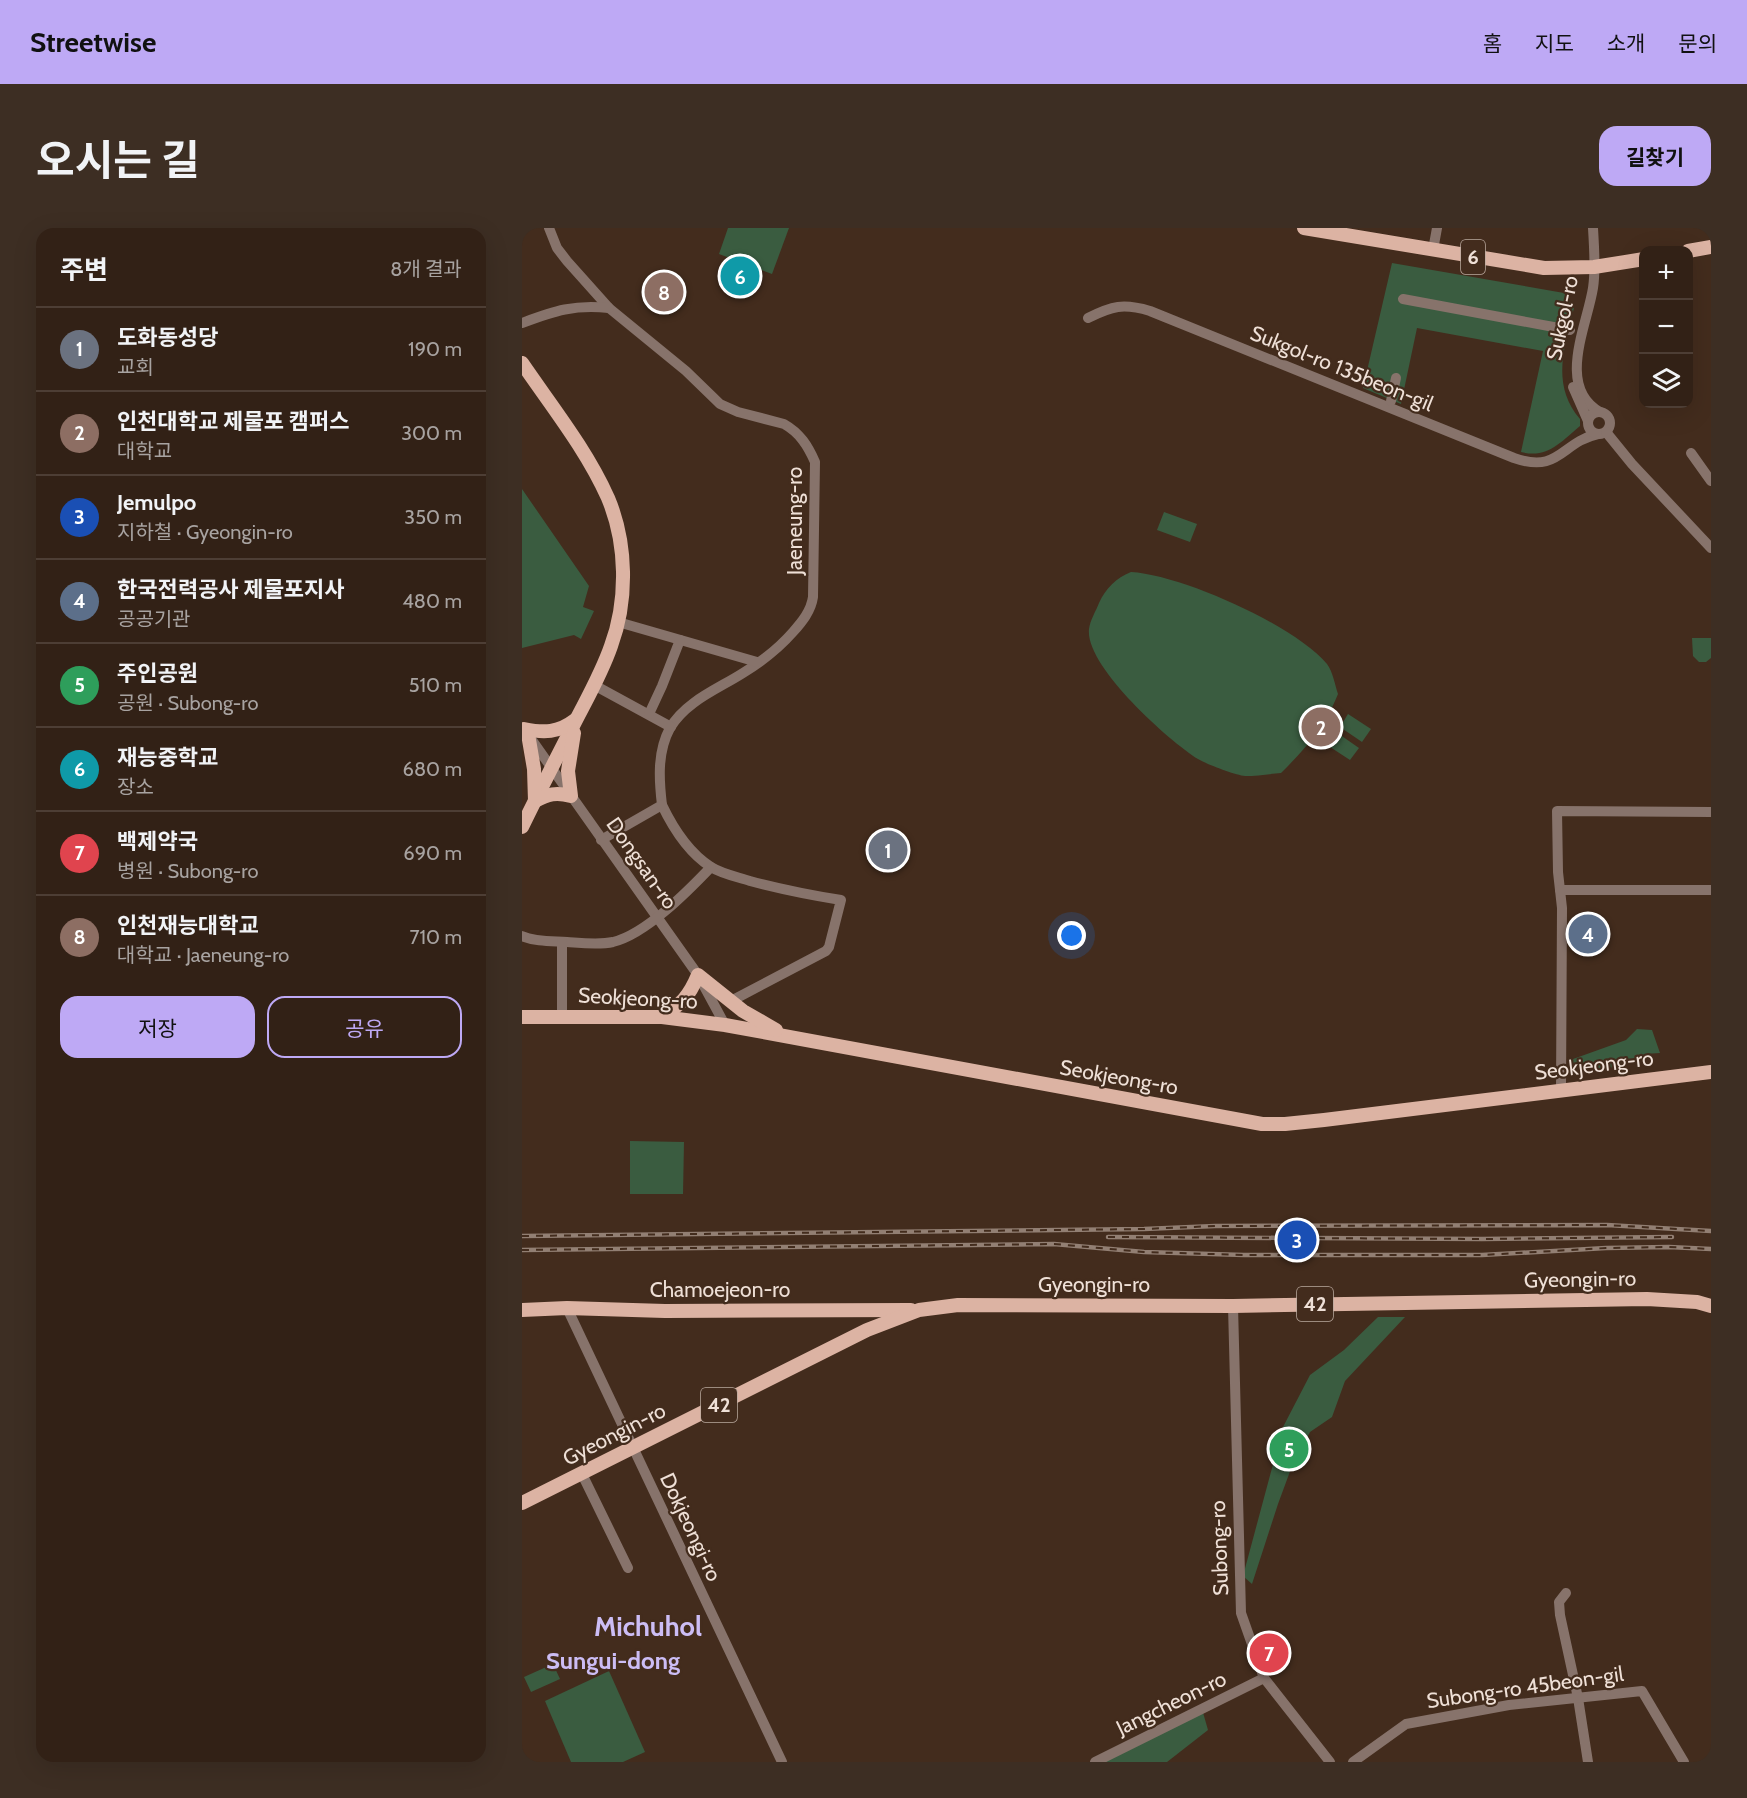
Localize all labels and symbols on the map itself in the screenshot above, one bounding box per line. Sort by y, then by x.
road number: 6 [1461,240,1485,274]
pin: 6 [720,254,760,298]
pin: 8 [644,270,684,314]
street label: Sukgol-ro [1541,273,1583,363]
street label: Sukgol-ro 135beon-gil [1247,320,1437,416]
street label: Jaeneung-ro [782,467,807,576]
pin: 2 [1302,704,1340,750]
street label: Dongsan-ro [601,812,683,914]
pin: 1 [868,828,908,872]
pin: 4 [1568,912,1608,956]
your location [1057,921,1086,950]
street label: Seokjeong-ro [578,982,698,1015]
street label: Seokjeong-ro [1533,1045,1655,1086]
street label: Seokjeong-ro [1058,1054,1180,1101]
pin: 3 [1278,1218,1316,1262]
street label: Gyeongin-ro [1524,1266,1636,1292]
street label: Gyeongin-ro [1038,1272,1150,1297]
street label: Chamoejeon-ro [650,1277,790,1303]
road number: 42 [1297,1287,1333,1321]
road number: 42 [701,1388,737,1422]
street label: Gyeongin-ro [558,1397,670,1471]
pin: 5 [1270,1426,1308,1472]
street label: Dokjeongi-ro [654,1469,727,1586]
street label: Subong-ro [1205,1500,1233,1596]
district label: Michuhol [594,1610,702,1643]
pin: 7 [1250,1630,1288,1676]
district label: Sungui-dong [546,1646,680,1675]
street label: Subong-ro 45beon-gil [1425,1661,1625,1713]
street label: Jangcheon-ro [1111,1666,1230,1741]

